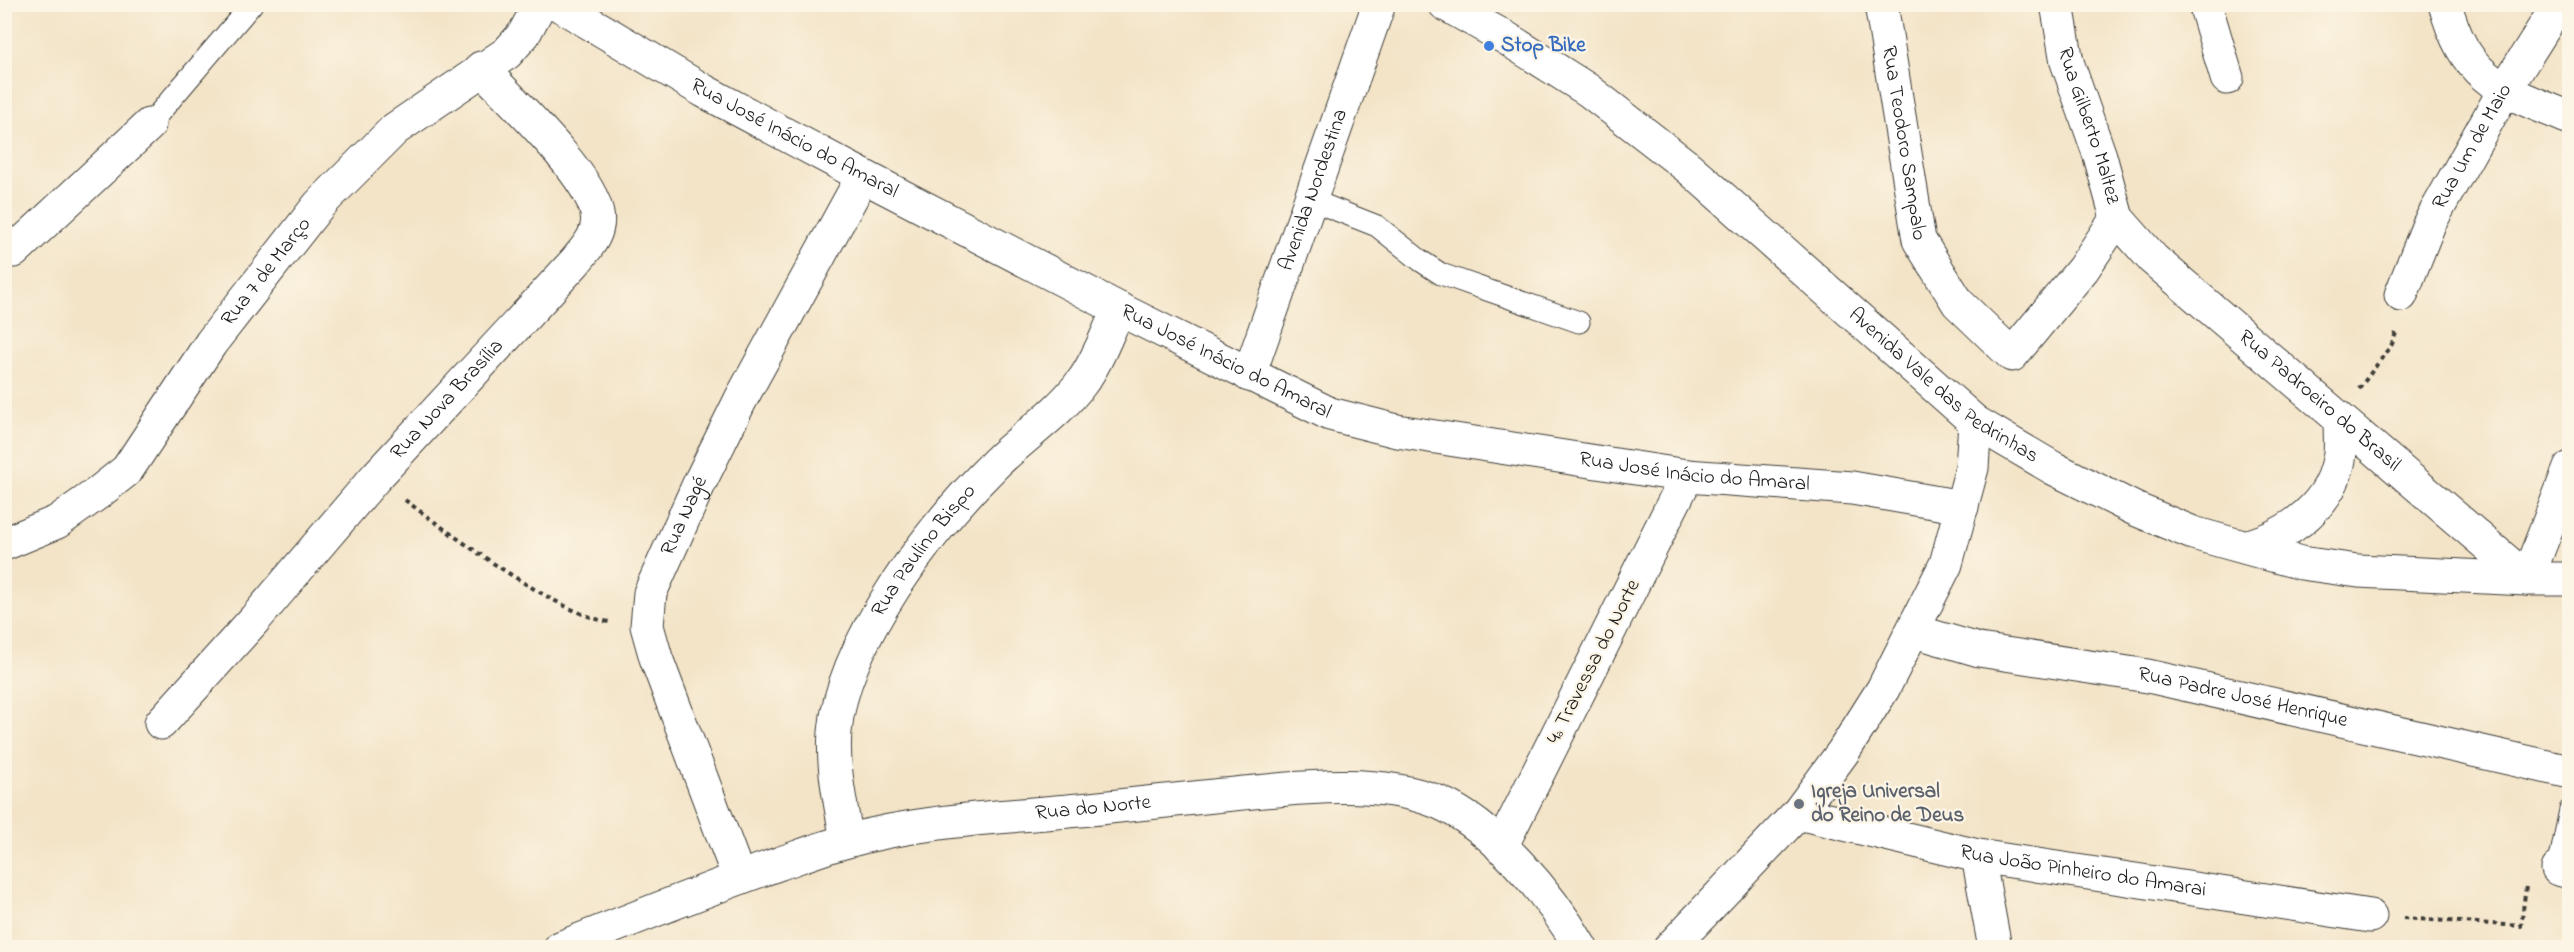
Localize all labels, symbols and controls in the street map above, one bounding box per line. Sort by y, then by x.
place label: Stop Bike [1501,31,1586,61]
marker: Stop Bike [1482,39,1496,53]
street label: Rua Teodoro Sampalo [1873,44,1934,243]
street label: Rua Gilberto Maltez [2050,45,2128,208]
street label: Rua José Inácio do Amaral [684,71,903,207]
street label: Rua Um de Maio [2425,78,2520,215]
street label: Avenida Nordestina [1272,105,1356,275]
street label: Rua 7 de Março [214,211,319,333]
street label: Rua José Inácio do Amaral [1115,297,1336,427]
street label: Avenida Vale das Pedrinhas [1841,301,2044,471]
street label: Rua Padroeiro do Brasil [2231,323,2407,479]
street label: Rua Nova Brasília [384,333,511,467]
street label: Rua José Inácio do Amaral [1577,444,1811,500]
street label: Rua Nagé [654,470,716,561]
street label: Rua Paulino Bispo [864,477,984,623]
street label: 4ª Travessa do Norte [1539,574,1649,750]
street label: Rua Padre José Henrique [2136,660,2351,736]
place label: Igreja Universal do Reino de Deus [1811,777,1965,831]
street label: Rua do Norte [1034,788,1153,829]
marker: Igreja Universal do Reino de Deus [1792,797,1806,811]
street label: Rua João Pinheiro do Amarai [1956,837,2208,906]

